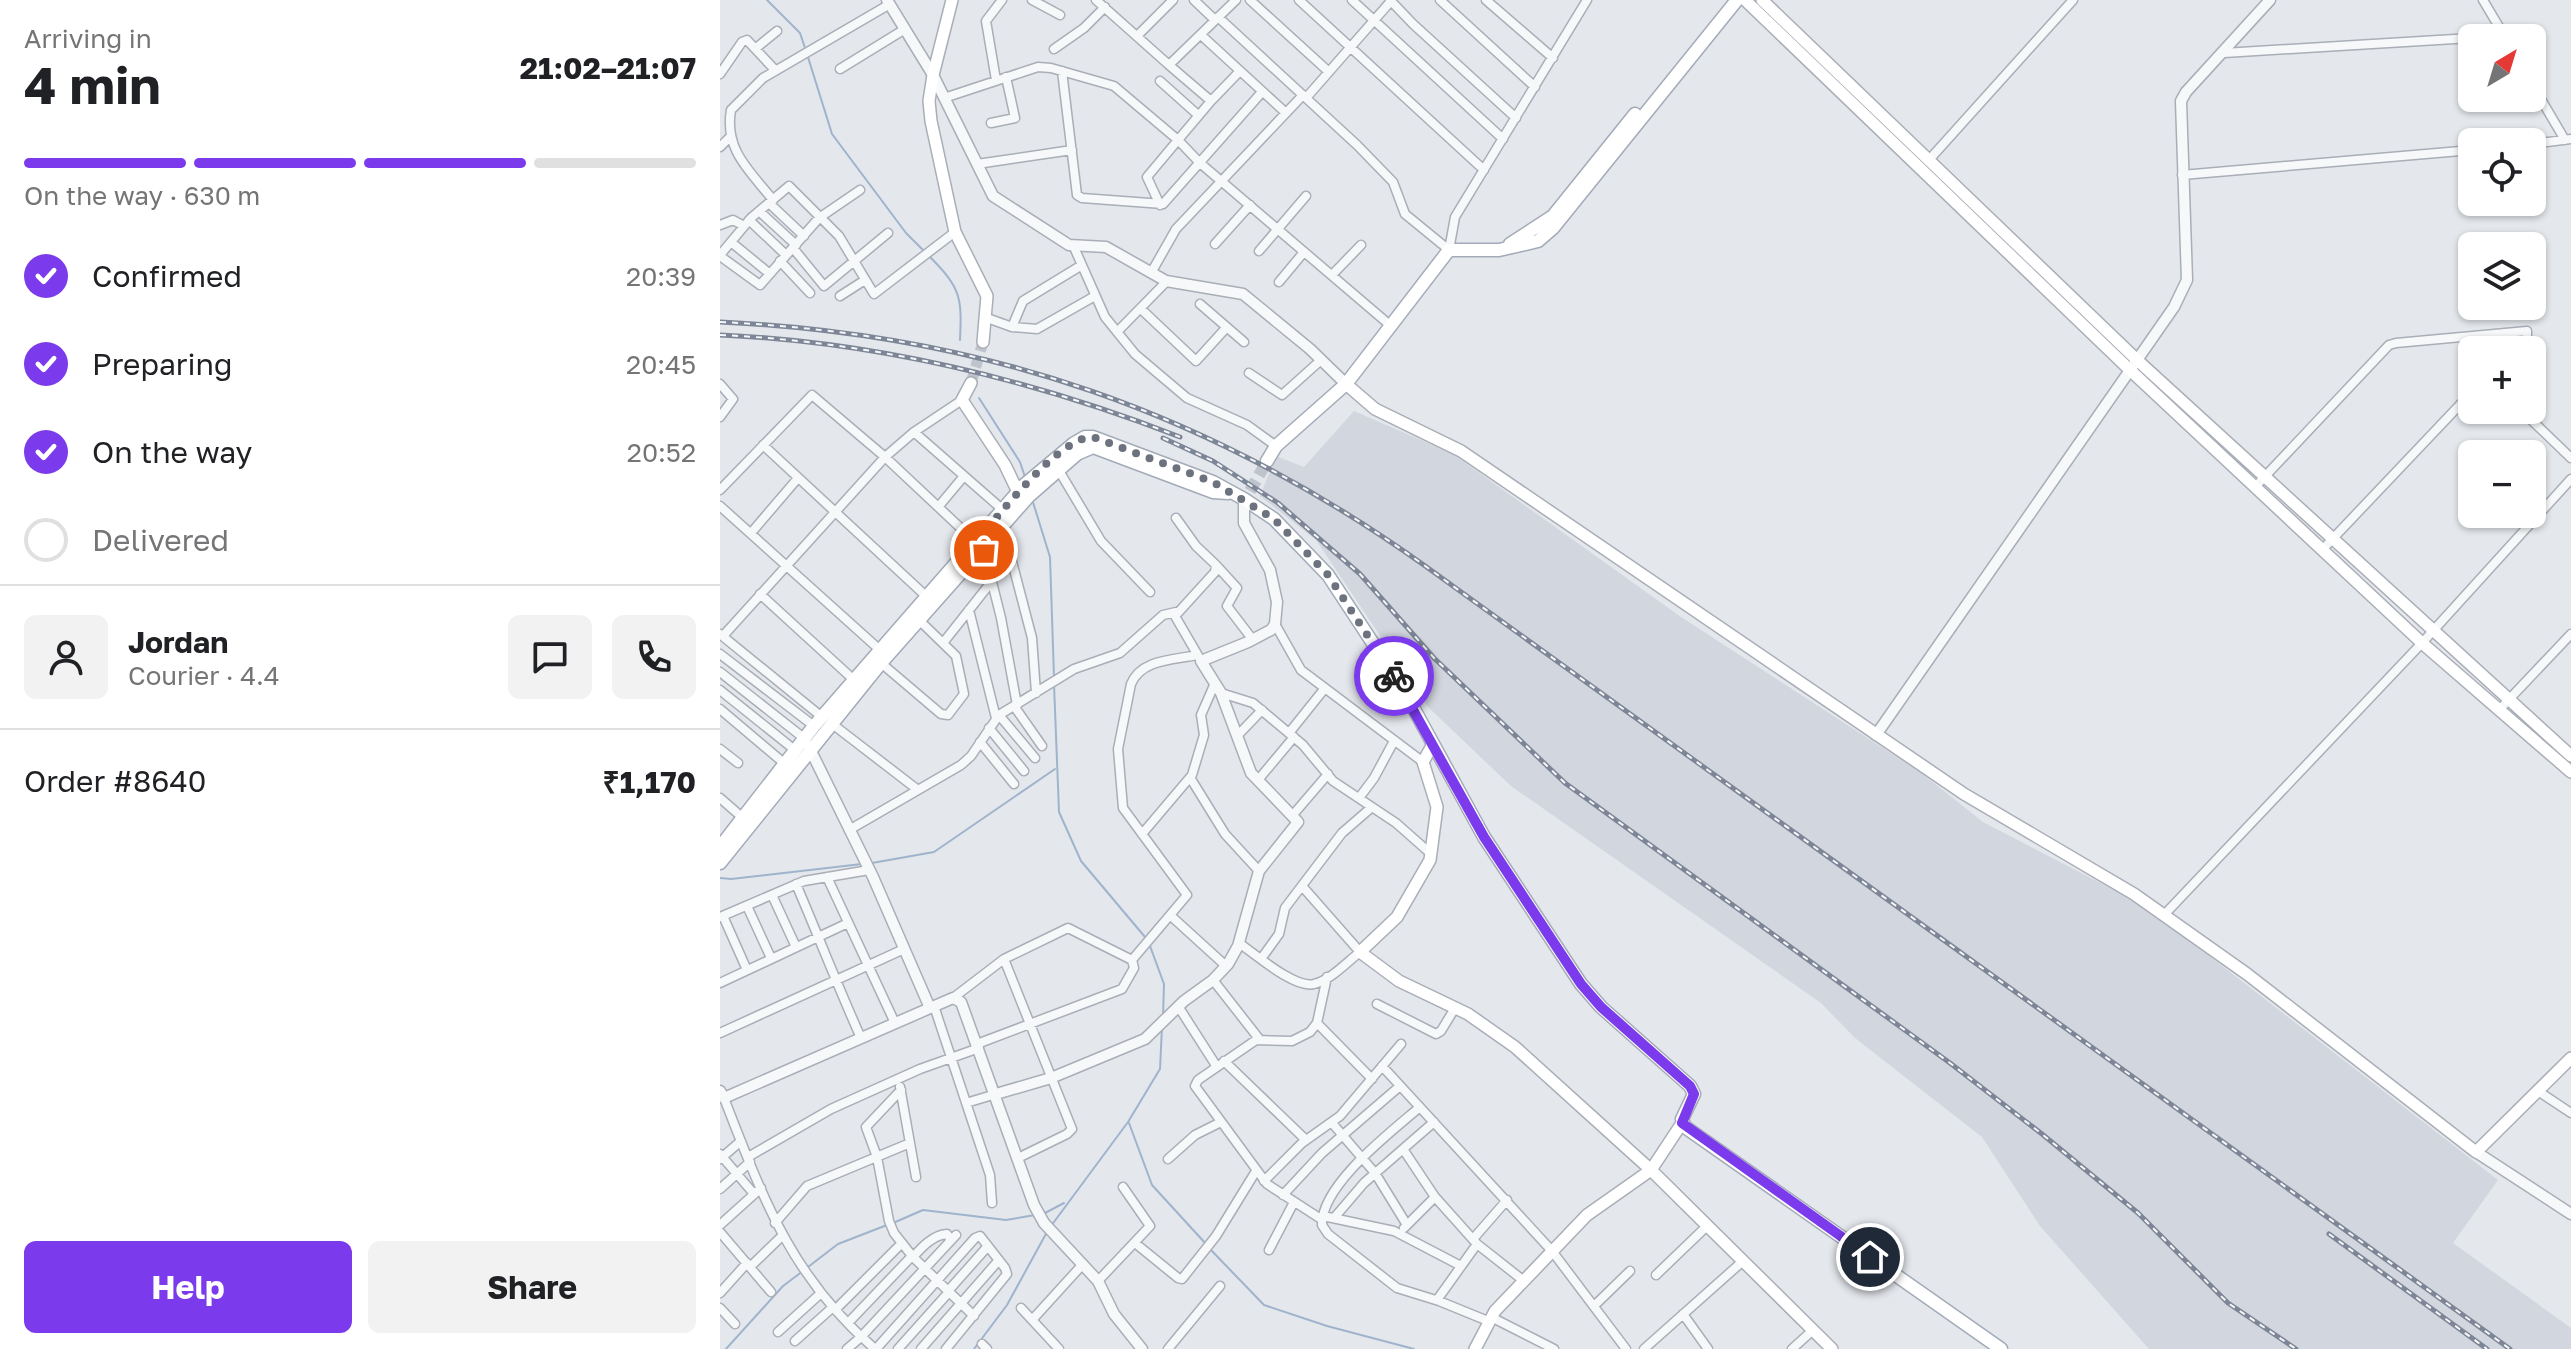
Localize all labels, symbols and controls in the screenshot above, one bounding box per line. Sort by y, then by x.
text: Arriving in [24,23,152,54]
north arrow [2458,24,2546,112]
map controls [2458,24,2546,528]
text: 21:02–21:07 [520,50,696,86]
text: 4 min [24,53,161,115]
button: locate [2458,128,2546,216]
text: On the way · 630 m [24,180,260,211]
button: layers [2458,232,2546,320]
icon: check [24,254,68,298]
text: Confirmed [92,258,242,294]
text: 20:39 [626,261,696,292]
button: + [2458,336,2546,424]
icon: check [24,342,68,386]
text: Preparing [92,346,233,382]
text: 20:45 [626,349,696,380]
icon: check [24,430,68,474]
text: On the way [92,434,252,470]
text: 20:52 [627,437,696,468]
button: − [2458,440,2546,528]
pin [950,516,1018,584]
text: Delivered [92,522,229,558]
icon: bag [962,528,1006,572]
button: person [24,615,108,699]
button: chat [508,615,592,699]
button: phone [612,615,696,699]
text: Jordan [128,624,228,660]
courier [1354,636,1434,716]
icon: bike [1372,654,1416,698]
text: Courier · 4.4 [128,660,280,691]
text: Order #8640 [24,763,206,799]
text: ₹1,170 [602,764,696,800]
pin [1836,1223,1904,1291]
icon: home [1848,1235,1892,1279]
button: Help [24,1241,352,1333]
button: Share [368,1241,696,1333]

